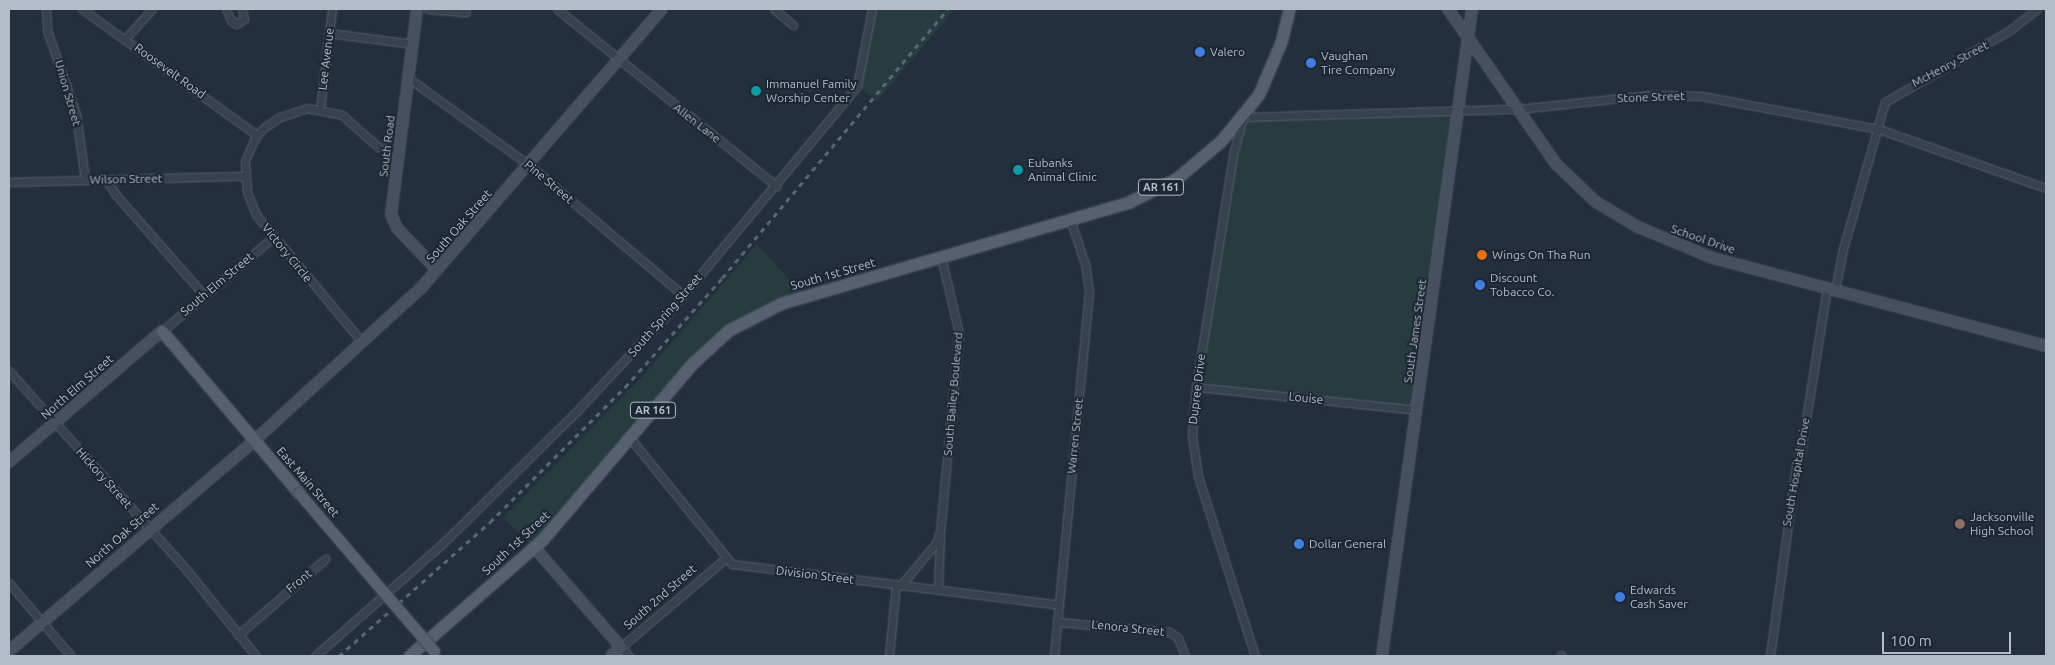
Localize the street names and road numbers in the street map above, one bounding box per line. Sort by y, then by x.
street label: Lee Avenue [315,27,337,91]
street label: McHenry Street [1909,38,1991,90]
street label: Roosevelt Road [132,40,208,102]
street label: Union Street [52,58,84,128]
street label: Stone Street [1617,89,1685,105]
street label: Allen Lane [670,100,724,146]
street label: South Road [376,114,398,178]
street label: Pine Street [521,157,577,207]
street label: Wilson Street [90,171,162,187]
road number: AR 161 [1137,178,1185,196]
street label: South Oak Street [423,186,495,266]
street label: Victory Circle [259,221,315,285]
street label: School Drive [1669,221,1737,257]
street label: South Elm Street [178,249,256,319]
street label: South 1st Street [789,255,877,293]
street label: South Spring Street [625,271,705,359]
street label: South James Street [1401,278,1429,384]
street label: South Bailey Boulevard [940,331,966,457]
street label: North Elm Street [38,352,116,422]
street label: Dupree Drive [1186,353,1208,425]
street label: Louise [1288,389,1324,407]
street label: Warren Street [1064,398,1086,474]
road number: AR 161 [629,402,677,418]
street label: South Hospital Drive [1779,417,1813,527]
street label: East Main Street [274,444,342,520]
street label: Hickory Street [73,445,135,511]
street label: North Oak Street [82,499,162,571]
street label: South 1st Street [479,508,553,578]
street label: South 2nd Street [621,562,699,632]
street label: Division Street [775,563,855,587]
street label: Front [283,566,315,596]
street label: Lenora Street [1091,617,1165,639]

